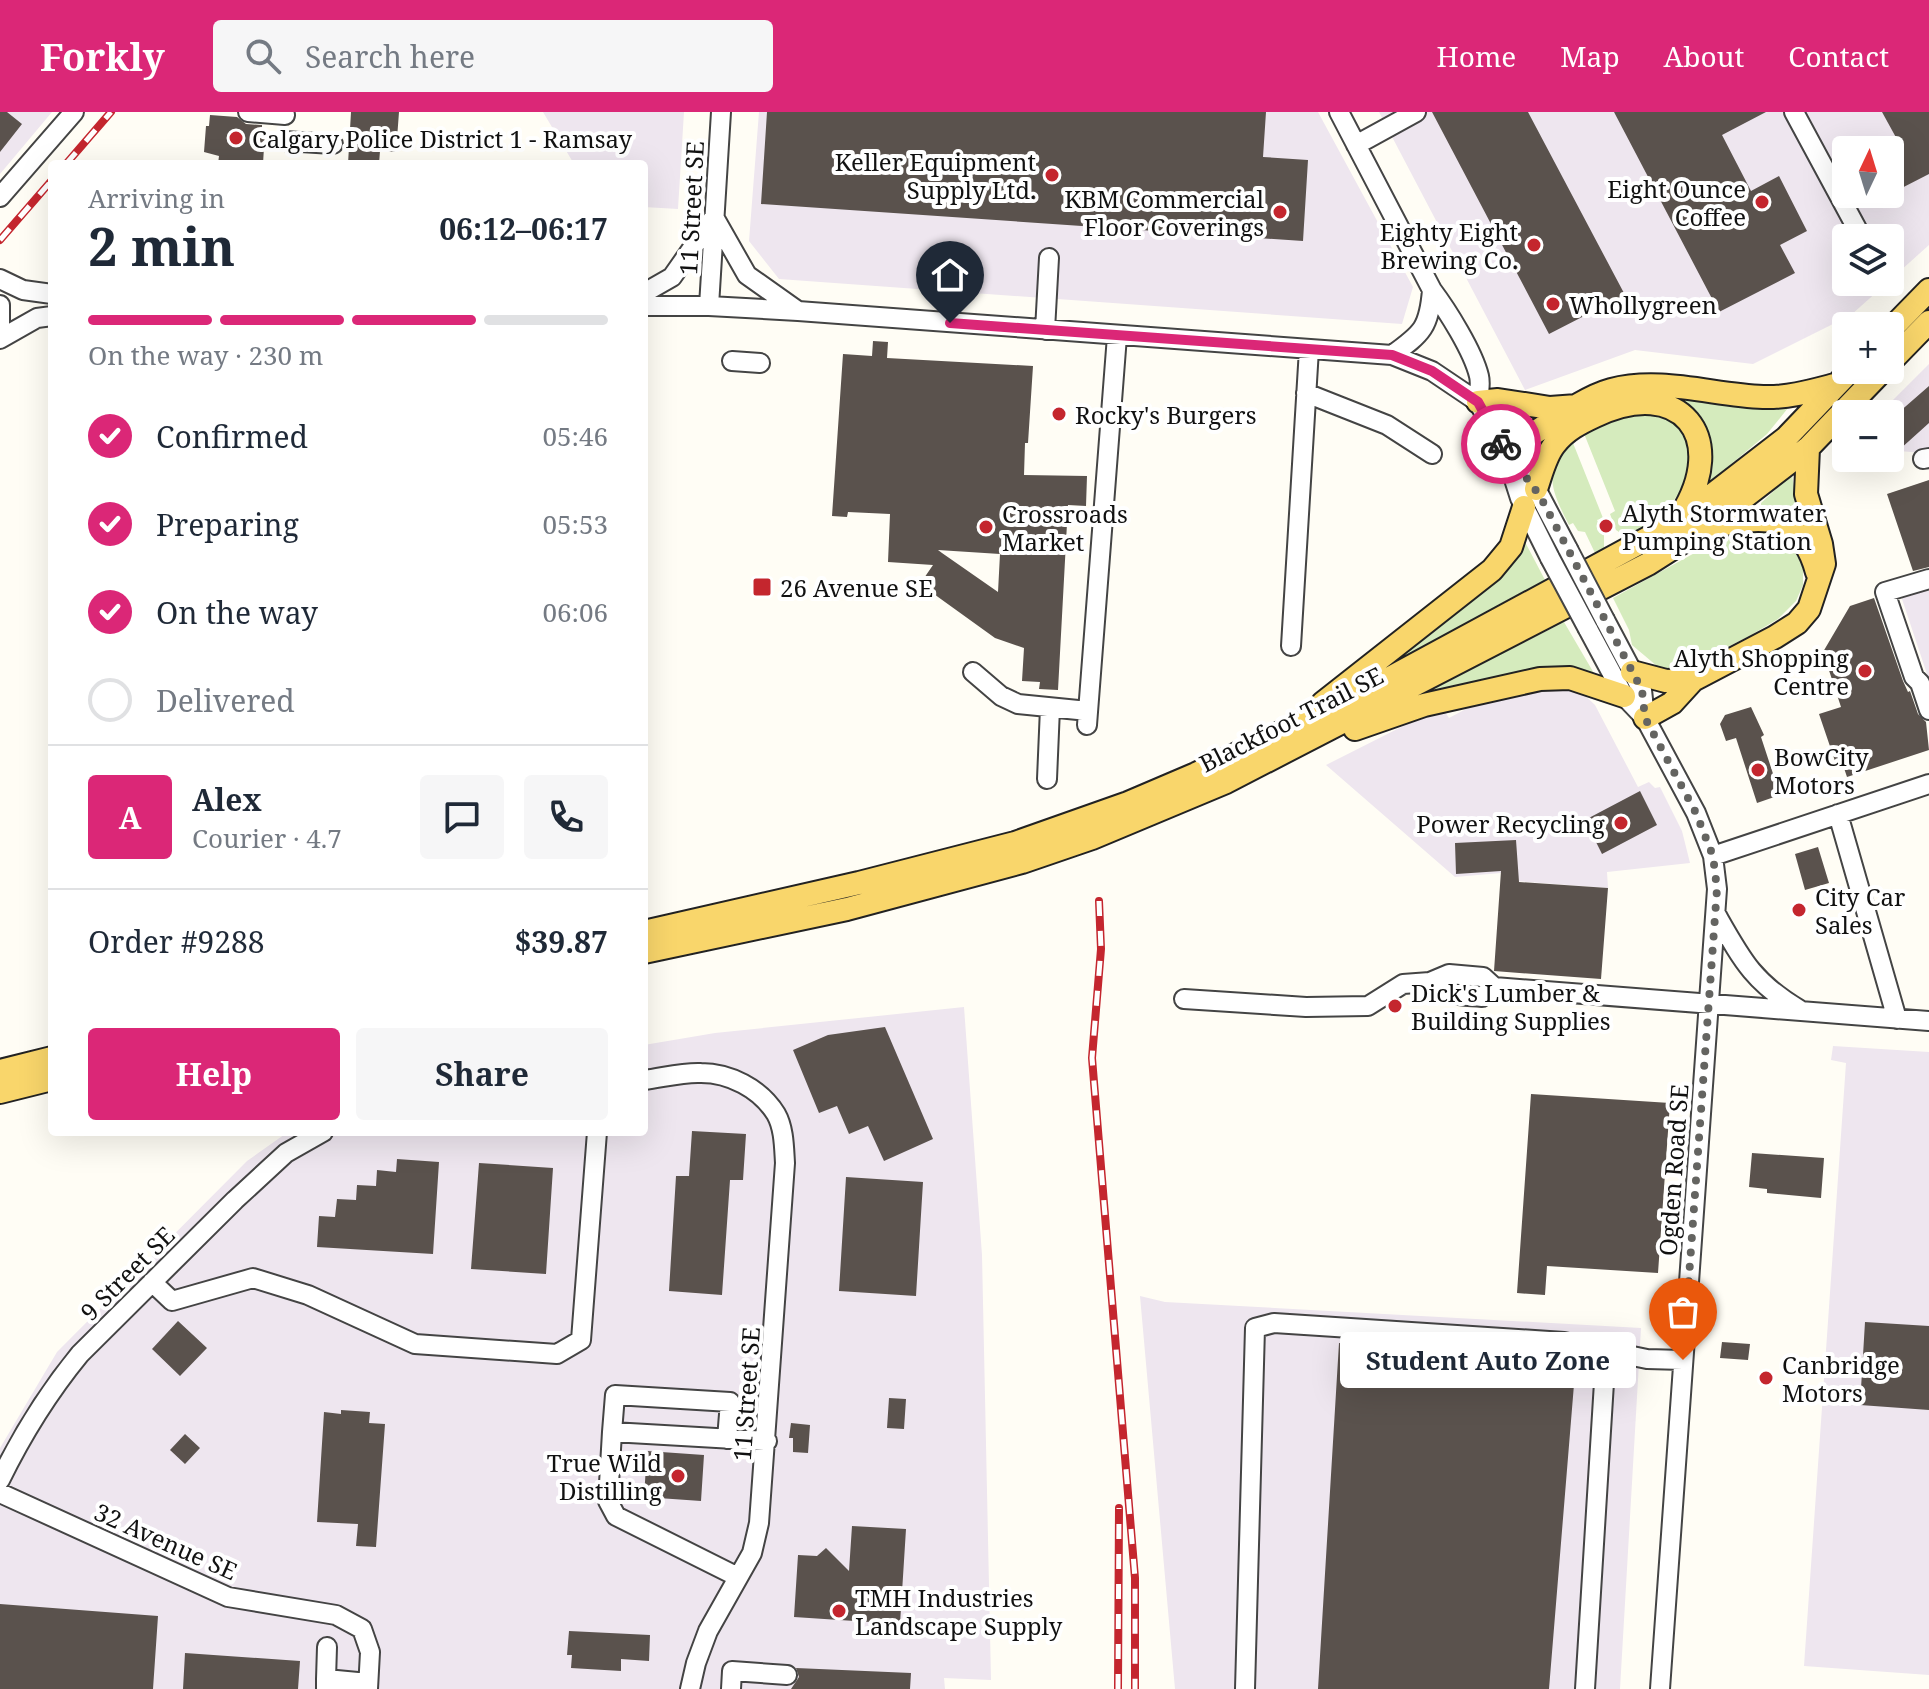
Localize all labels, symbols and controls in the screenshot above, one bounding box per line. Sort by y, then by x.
search box [213,20,773,92]
text: Forkly [40,30,165,82]
icon: search [241,34,285,78]
text: Search here [305,36,475,77]
text: Home [1437,37,1516,75]
text: Map [1560,37,1620,75]
text: About [1664,37,1744,75]
text: Contact [1788,37,1889,75]
place label: Calgary Police District 1 - Ramsay [252,122,633,155]
marker: Calgary Police District 1 - Ramsay [227,129,245,147]
north arrow [1832,136,1904,208]
map controls [1832,136,1904,472]
street label: 11 Street SE [671,140,711,276]
place label: Keller Equipment Supply Ltd. [835,145,1036,206]
marker: Keller Equipment Supply Ltd. [1043,166,1061,184]
place label: Eight Ounce Coffee [1607,172,1746,233]
text: Arriving in [88,180,225,216]
place label: KBM Commercial Floor Coverings [1064,182,1265,243]
marker: Eight Ounce Coffee [1753,193,1771,211]
marker: KBM Commercial Floor Coverings [1271,203,1289,221]
text: 06:12–06:17 [439,208,608,249]
text: 2 min [88,210,235,281]
place label: Eighty Eight Brewing Co. [1380,215,1518,276]
button: layers [1832,224,1904,296]
marker: Eighty Eight Brewing Co. [1525,236,1543,254]
pin [916,241,984,323]
icon: home [928,253,972,297]
place label: Whollygreen [1569,288,1717,321]
marker: Whollygreen [1544,295,1562,313]
button: + [1832,312,1904,384]
text: On the way · 230 m [88,337,323,373]
place label: Rocky's Burgers [1075,398,1256,431]
button: − [1832,400,1904,472]
courier [1461,404,1541,484]
marker: Rocky's Burgers [1050,405,1068,423]
icon: check [88,414,132,458]
text: Confirmed [156,416,308,457]
text: 05:46 [542,418,608,454]
icon: bike [1479,422,1523,466]
place label: Alyth Stormwater Pumping Station [1622,496,1826,557]
place label: Crossroads Market [1002,497,1128,558]
icon: check [88,502,132,546]
text: Preparing [156,504,299,545]
text: 05:53 [542,506,608,542]
marker: Alyth Stormwater Pumping Station [1597,517,1615,535]
marker: Crossroads Market [977,518,995,536]
place label: 26 Avenue SE [780,571,933,604]
marker: 26 Avenue SE [751,576,773,598]
icon: check [88,590,132,634]
text: On the way [156,592,318,633]
text: 06:06 [542,594,608,630]
place label: Alyth Shopping Centre [1673,641,1849,702]
street label: Blackfoot Trail SE [1193,658,1389,780]
marker: Alyth Shopping Centre [1856,662,1874,680]
text: Delivered [156,680,295,721]
place label: BowCity Motors [1774,740,1869,801]
marker: BowCity Motors [1749,761,1767,779]
button: chat [420,775,504,859]
button: phone [524,775,608,859]
text: Alex [192,779,262,820]
text: A [119,797,141,838]
place label: Power Recycling [1416,807,1605,840]
marker: Power Recycling [1612,814,1630,832]
text: Courier · 4.7 [192,820,342,856]
place label: City Car Sales [1815,880,1905,941]
marker: City Car Sales [1790,901,1808,919]
text: Order #9288 [88,921,265,962]
text: $39.87 [514,921,608,962]
place label: Dick's Lumber & Building Supplies [1411,976,1611,1037]
marker: Dick's Lumber & Building Supplies [1386,997,1404,1015]
button: Help [88,1028,340,1120]
button: Share [356,1028,608,1120]
street label: Ogden Road SE [1651,1083,1695,1257]
street label: 9 Street SE [73,1219,181,1327]
pin [1649,1278,1717,1360]
icon: bag [1661,1290,1705,1334]
street label: 11 Street SE [725,1326,767,1462]
callout: Student Auto Zone [1339,1332,1635,1388]
text: Student Auto Zone [1366,1342,1610,1378]
place label: Canbridge Motors [1782,1348,1900,1409]
marker: Canbridge Motors [1757,1369,1775,1387]
place label: True Wild Distilling [547,1446,662,1507]
marker: True Wild Distilling [669,1467,687,1485]
street label: 32 Avenue SE [89,1495,243,1587]
place label: TMH Industries Landscape Supply [855,1581,1063,1642]
marker: TMH Industries Landscape Supply [830,1602,848,1620]

